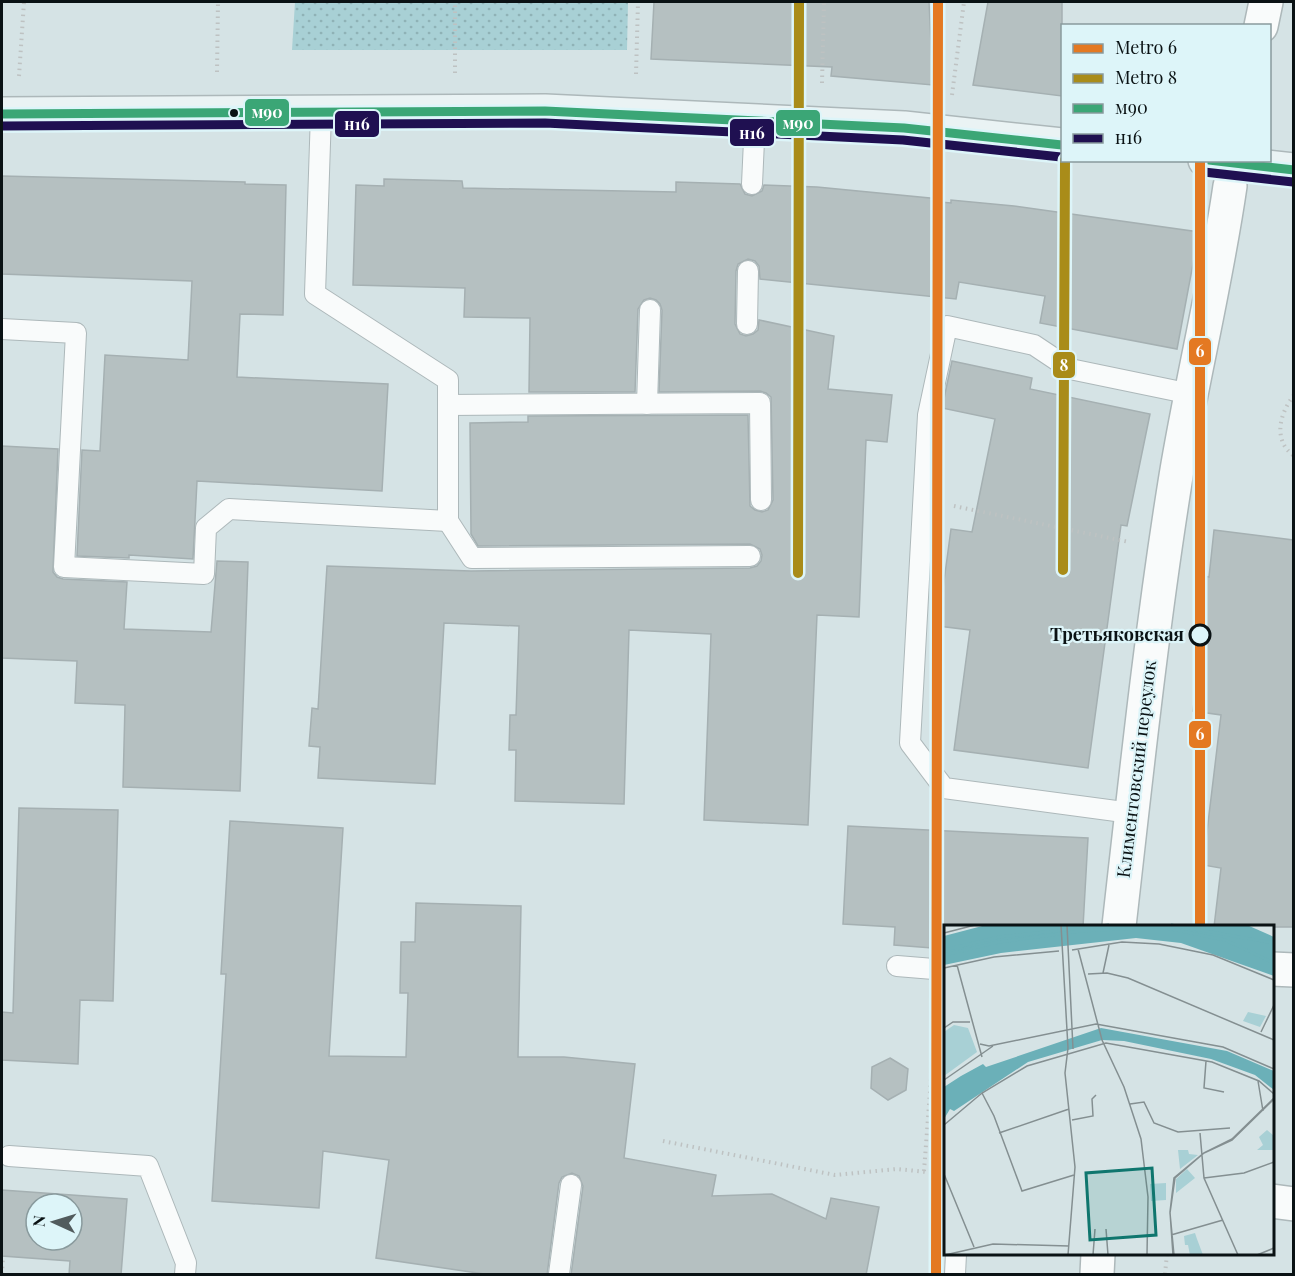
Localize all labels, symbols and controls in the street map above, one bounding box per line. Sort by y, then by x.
legend [1061,24,1271,162]
text: Metro 6 [1115,35,1177,59]
text: Metro 8 [1115,65,1177,89]
text: м90 [1115,95,1148,119]
line badge: м90 [244,98,290,127]
text: м90 [251,101,283,122]
unlabelled marker [228,107,240,119]
line badge: м90 [775,109,821,137]
line badge: н16 [334,110,380,138]
text: м90 [782,112,814,133]
text: н16 [344,113,370,134]
line badge: н16 [729,118,775,147]
text: н16 [739,122,765,143]
text: н16 [1115,125,1142,149]
line badge: 6 [1188,337,1212,366]
text: 6 [1196,340,1205,361]
line badge: 8 [1052,351,1076,379]
text: 8 [1060,354,1069,375]
place label: Третьяковская [1050,622,1184,646]
marker: Третьяковская [1189,624,1211,646]
street label: Климентовский переулок [1111,659,1161,879]
line badge: 6 [1188,720,1212,749]
text: 6 [1196,723,1205,744]
inset map [944,925,1274,1255]
north arrow [24,1192,84,1252]
text: N [28,1214,49,1227]

